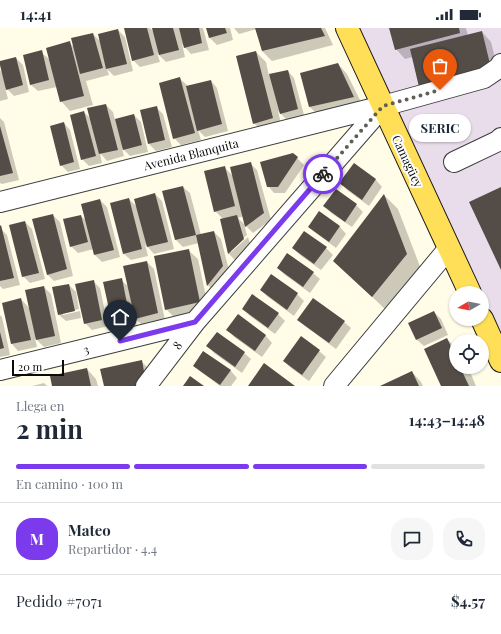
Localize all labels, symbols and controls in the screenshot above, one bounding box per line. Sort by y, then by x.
text: 14:41 [20,4,52,24]
pin [423,49,457,90]
icon: bag [429,55,451,77]
callout: SERIC [409,114,471,142]
text: SERIC [421,119,459,136]
street label: Camagüey [389,132,427,190]
street label: Avenida Blanquita [141,134,240,174]
courier [303,154,343,194]
icon: bike [312,163,334,185]
north arrow [449,286,489,326]
map controls [449,286,489,374]
pin [103,300,137,341]
icon: home [109,306,131,328]
button: locate [449,334,489,374]
street label: 8 [169,338,185,352]
street label: 3 [81,341,91,357]
scale bar [12,358,64,377]
text: 20 m [18,359,42,374]
text: Llega en [16,397,64,414]
text: 14:43–14:48 [409,410,485,430]
text: 2 min [16,411,83,446]
text: En camino · 100 m [16,475,123,492]
button: chat [391,518,433,560]
button: phone [443,518,485,560]
text: Mateo [68,520,111,540]
text: M [30,529,44,549]
text: Repartidor · 4.4 [68,540,157,557]
text: Pedido #7071 [16,591,102,611]
text: $4.57 [451,591,485,611]

